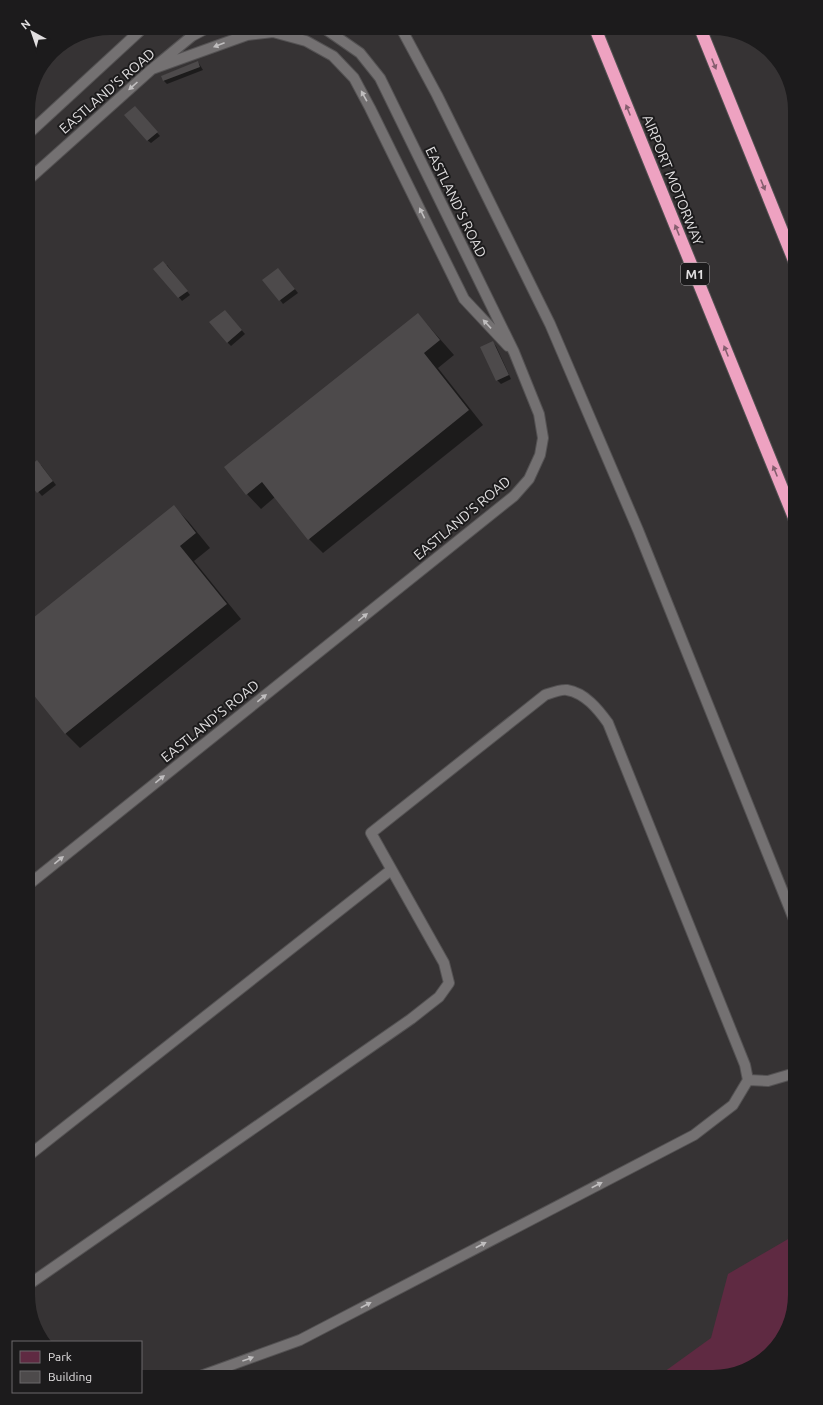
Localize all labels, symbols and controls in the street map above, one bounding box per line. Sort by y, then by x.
north arrow [12,12,52,52]
text: N [19,17,33,32]
one-way arrow [213,43,225,49]
street label: EASTLAND'S ROAD [56,45,158,137]
one-way arrow [712,59,718,71]
one-way arrow [128,81,137,90]
one-way arrow [361,90,367,102]
one-way arrow [625,103,631,115]
street label: AIRPORT MOTORWAY [639,112,707,248]
street label: EASTLAND'S ROAD [422,144,490,260]
one-way arrow [761,179,767,191]
one-way arrow [419,207,425,218]
one-way arrow [674,225,680,236]
road number: M1 [681,263,709,285]
one-way arrow [482,319,492,329]
one-way arrow [723,345,729,356]
one-way arrow [772,466,778,477]
street label: EASTLAND'S ROAD [410,473,514,563]
one-way arrow [358,612,369,621]
street label: EASTLAND'S ROAD [158,677,262,765]
one-way arrow [256,693,267,702]
one-way arrow [155,775,166,783]
one-way arrow [53,856,64,865]
one-way arrow [591,1182,603,1189]
one-way arrow [476,1242,487,1248]
one-way arrow [360,1302,372,1309]
legend [12,1341,142,1393]
text: Park [48,1350,72,1363]
one-way arrow [242,1355,254,1361]
text: Building [48,1370,92,1383]

